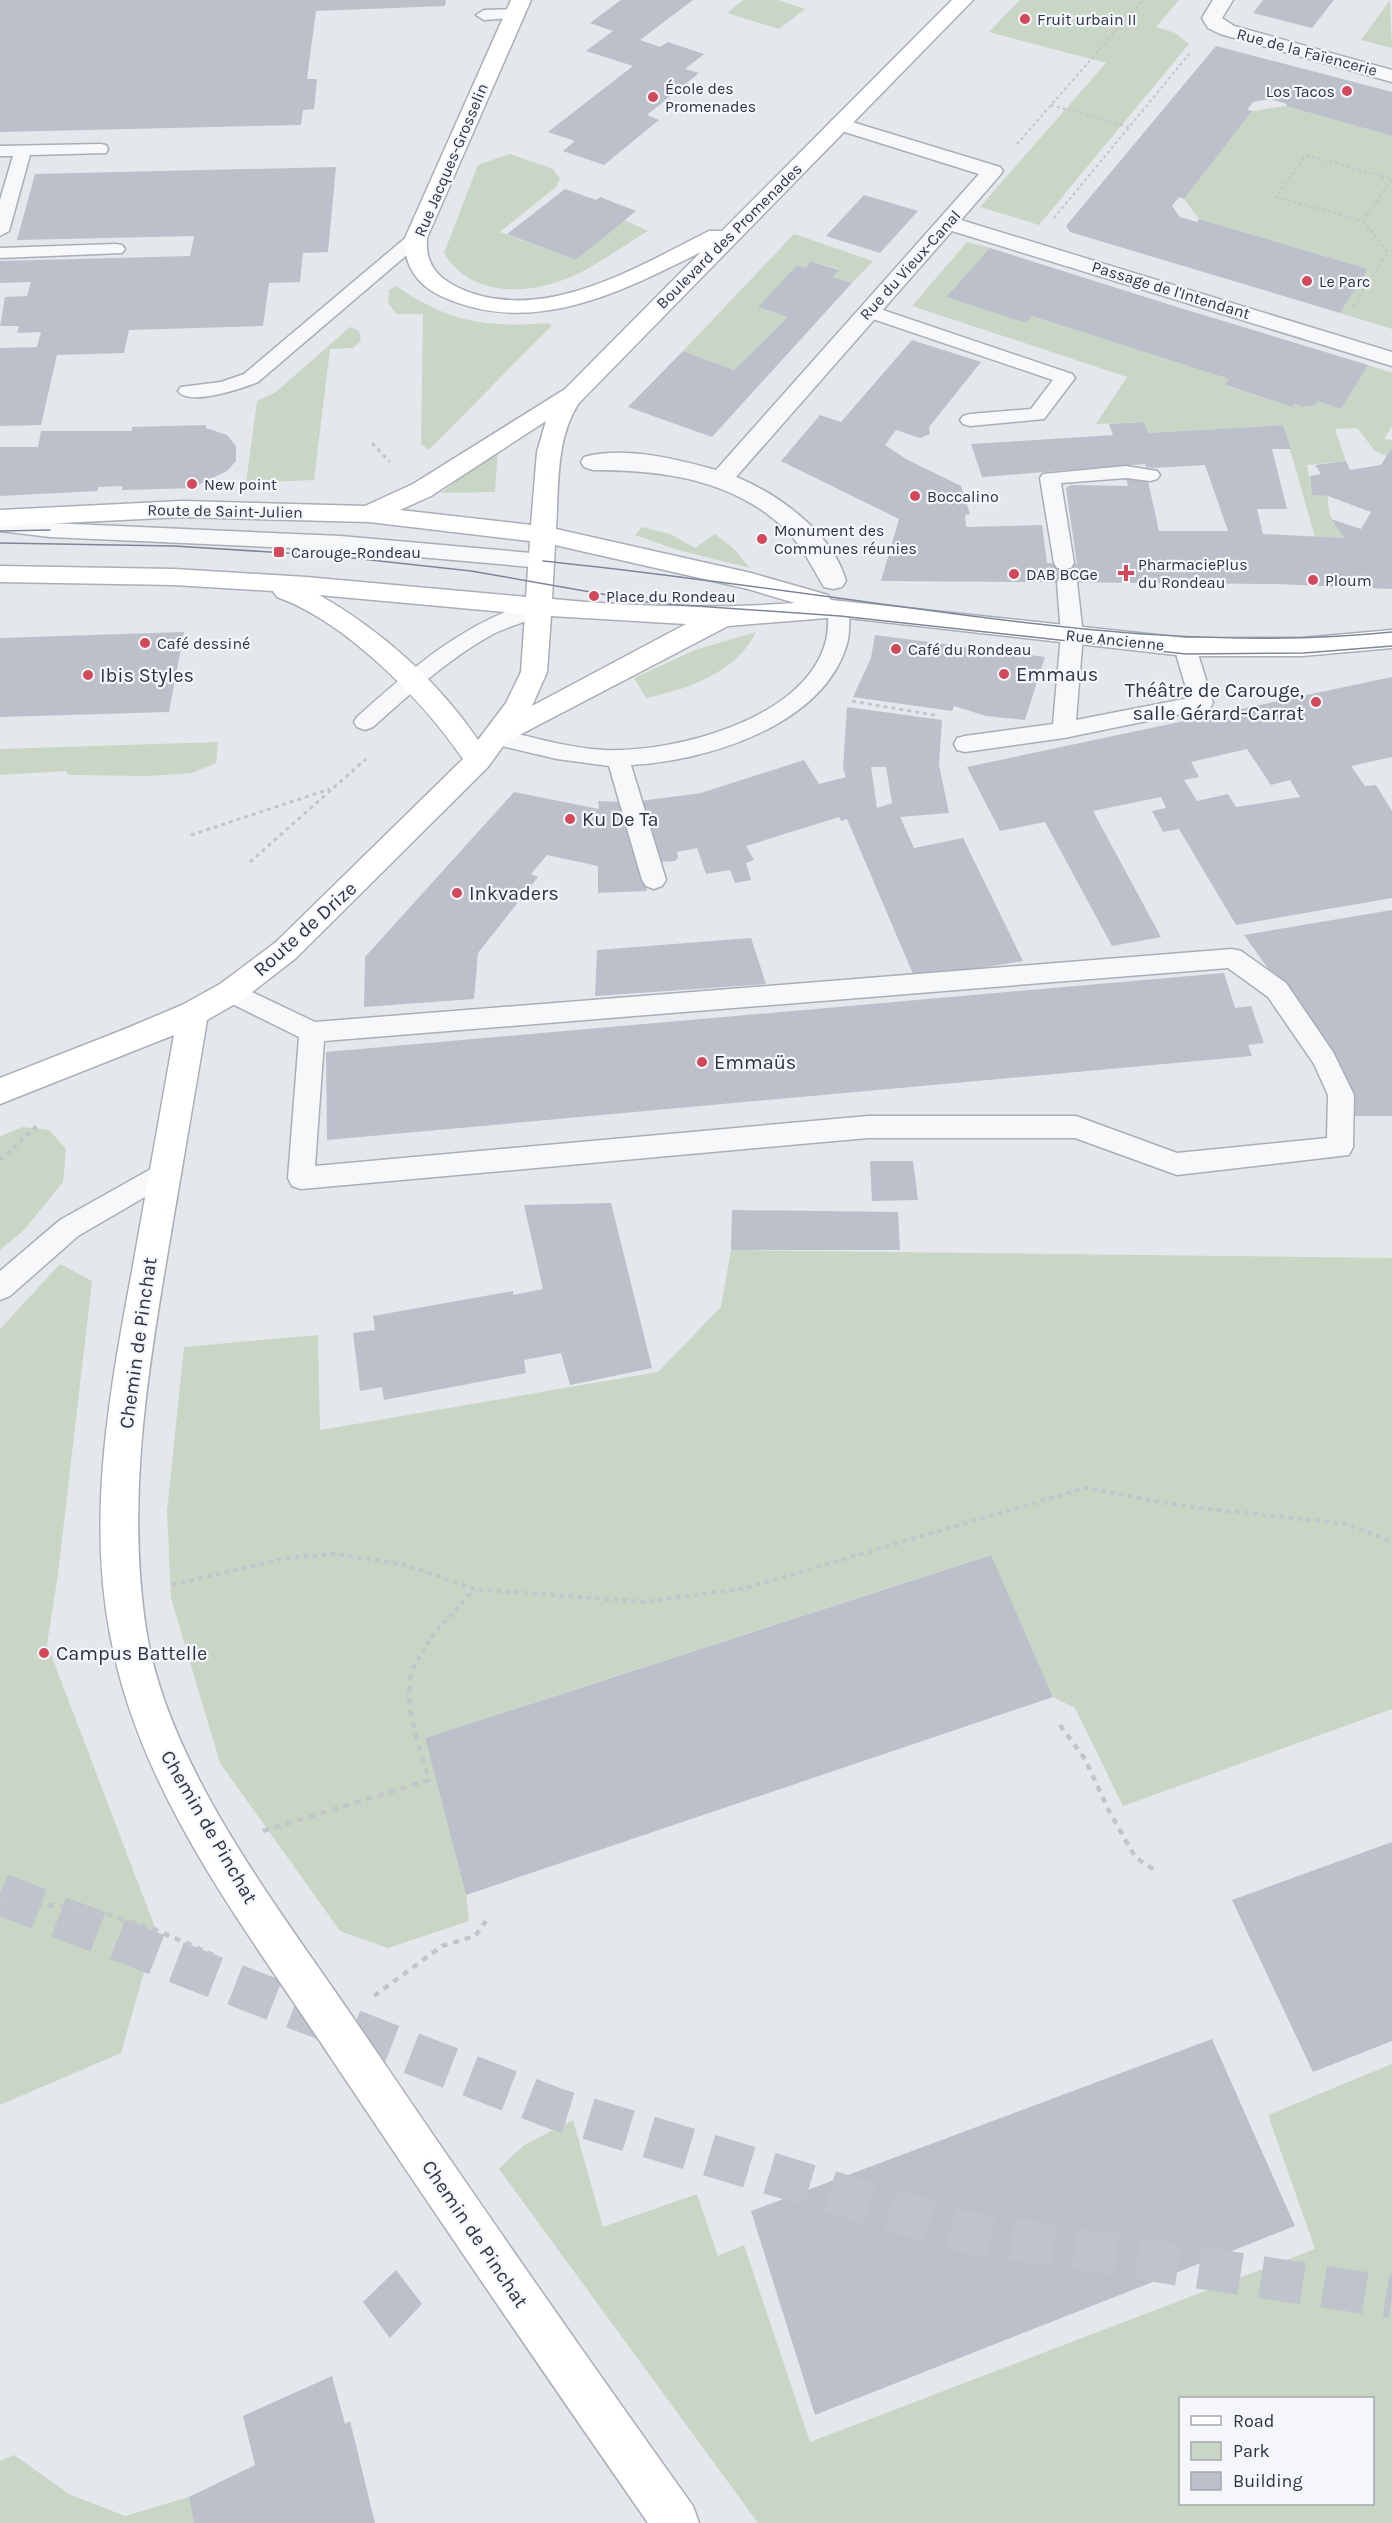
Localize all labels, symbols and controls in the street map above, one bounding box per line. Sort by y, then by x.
place label: Fruit urbain II [1037,10,1136,29]
marker: Fruit urbain II [1018,12,1032,26]
street label: Rue de la Faïencerie [1235,24,1379,80]
place label: École des Promenades [665,79,756,116]
street label: Rue Jacques-Grosselin [410,80,492,240]
place label: Los Tacos [1266,82,1335,101]
marker: Los Tacos [1340,84,1354,98]
marker: École des Promenades [646,90,660,104]
street label: Boulevard des Promenades [652,159,806,313]
street label: Rue du Vieux-Canal [856,206,964,324]
street label: Passage de l'Intendant [1090,257,1252,323]
place label: Le Parc [1319,272,1370,291]
marker: Le Parc [1300,274,1314,288]
place label: New point [204,475,277,494]
marker: New point [185,477,199,491]
place label: Boccalino [927,487,999,506]
marker: Boccalino [908,489,922,503]
street label: Route de Saint-Julien [147,500,303,522]
place label: Monument des Communes réunies [774,521,917,558]
marker: Monument des Communes réunies [755,532,769,546]
place label: Carouge-Rondeau [291,543,421,562]
marker: Carouge-Rondeau [272,545,286,559]
place label: PharmaciePlus du Rondeau [1138,555,1248,592]
place label: DAB BCGe [1026,565,1098,584]
marker: PharmaciePlus du Rondeau [1119,566,1133,580]
marker: DAB BCGe [1007,567,1021,581]
place label: Ploum [1325,571,1372,590]
marker: Ploum [1306,573,1320,587]
place label: Place du Rondeau [606,587,736,606]
marker: Place du Rondeau [587,589,601,603]
street label: Rue Ancienne [1065,625,1165,655]
place label: Café dessiné [157,634,250,653]
marker: Café dessiné [138,636,152,650]
place label: Café du Rondeau [908,640,1031,659]
marker: Café du Rondeau [889,642,903,656]
place label: Emmaus [1016,663,1098,686]
place label: Ibis Styles [100,664,194,687]
marker: Emmaus [997,667,1011,681]
marker: Ibis Styles [81,668,95,682]
place label: Théâtre de Carouge, salle Gérard-Carrat [1125,679,1304,725]
marker: Théâtre de Carouge, salle Gérard-Carrat [1309,695,1323,709]
place label: Ku De Ta [582,808,659,831]
marker: Ku De Ta [563,812,577,826]
street label: Route de Drize [249,877,361,981]
place label: Inkvaders [469,882,559,905]
marker: Inkvaders [450,886,464,900]
place label: Emmaüs [714,1051,796,1074]
marker: Emmaüs [695,1055,709,1069]
street label: Chemin de Pinchat [115,1255,161,1430]
place label: Campus Battelle [56,1642,207,1665]
marker: Campus Battelle [37,1646,51,1660]
street label: Chemin de Pinchat [156,1746,262,1908]
street label: Chemin de Pinchat [417,2156,533,2313]
legend [1179,2397,1374,2505]
text: Road [1233,2410,1274,2432]
text: Park [1233,2440,1270,2462]
text: Building [1233,2470,1303,2492]

